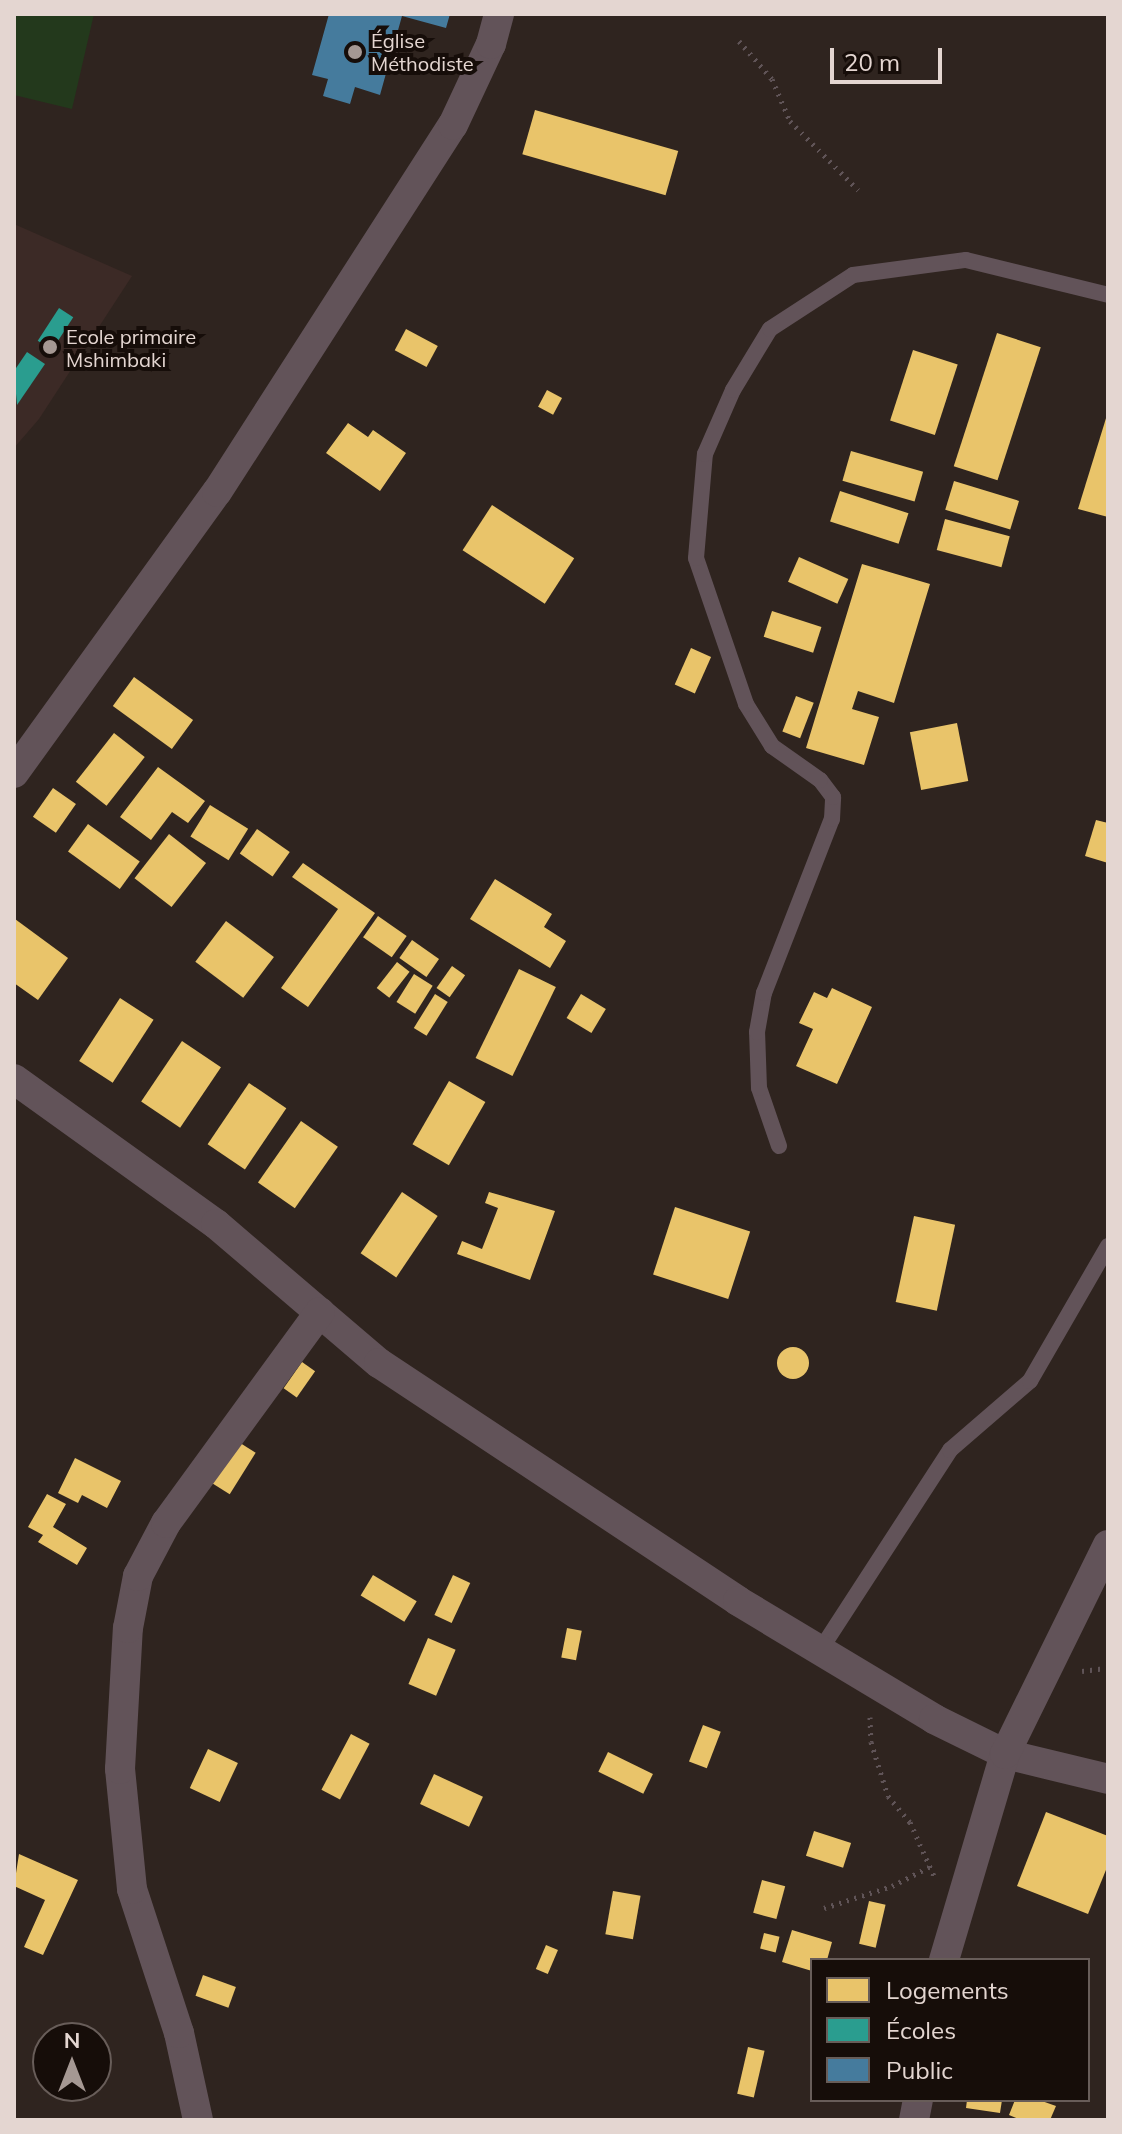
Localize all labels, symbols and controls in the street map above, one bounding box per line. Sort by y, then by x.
place label: Église Méthodiste [371,28,474,75]
scale bar [834,32,946,82]
marker: Église Méthodiste [346,43,364,61]
text: 20 m [844,47,900,77]
place label: Ecole primaire Mshimbaki [66,324,196,371]
marker: Ecole primaire Mshimbaki [41,338,59,356]
legend [810,1958,1090,2102]
text: Logements [886,1975,1009,2005]
text: Écoles [886,2015,956,2045]
north arrow [32,2022,112,2102]
text: N [64,2026,80,2054]
text: Public [886,2055,953,2085]

